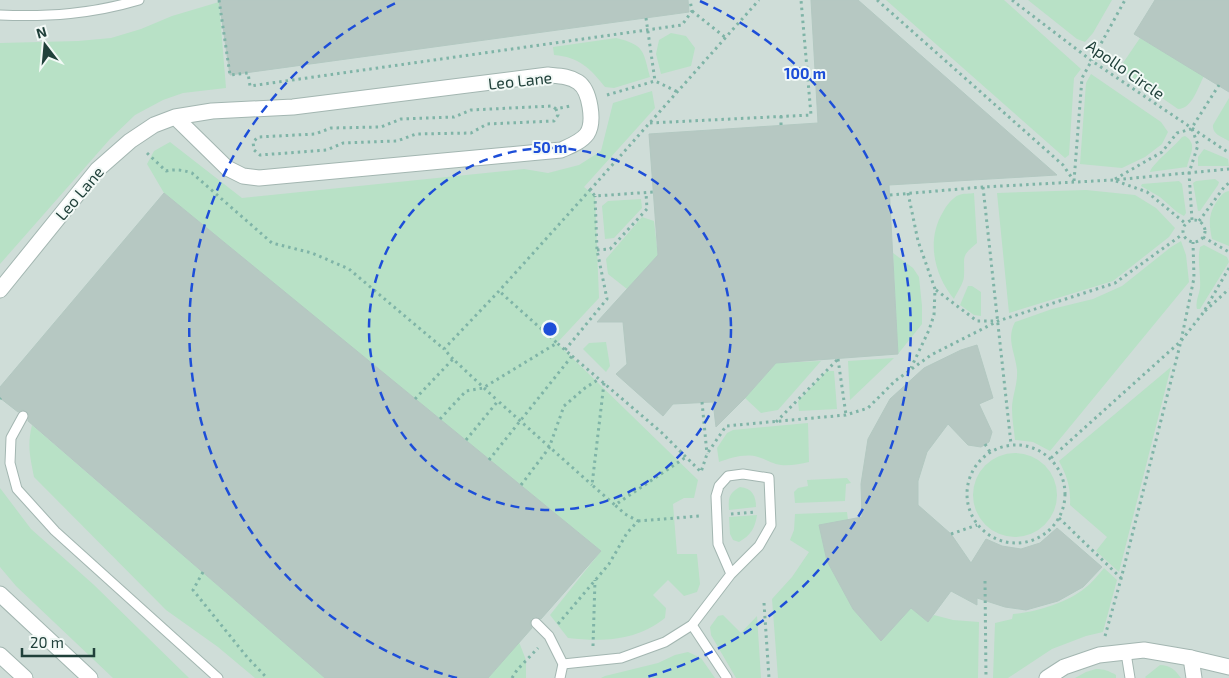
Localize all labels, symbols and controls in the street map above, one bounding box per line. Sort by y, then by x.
north arrow [20,20,70,70]
text: N [34,22,48,42]
street label: Apollo Circle [1083,35,1169,103]
text: 100 m [784,64,826,82]
street label: Leo Lane [487,67,553,93]
text: 50 m [533,138,567,156]
street label: Leo Lane [51,162,107,224]
centre of rings [541,320,559,338]
scale bar [22,626,95,658]
text: 20 m [30,633,64,651]

